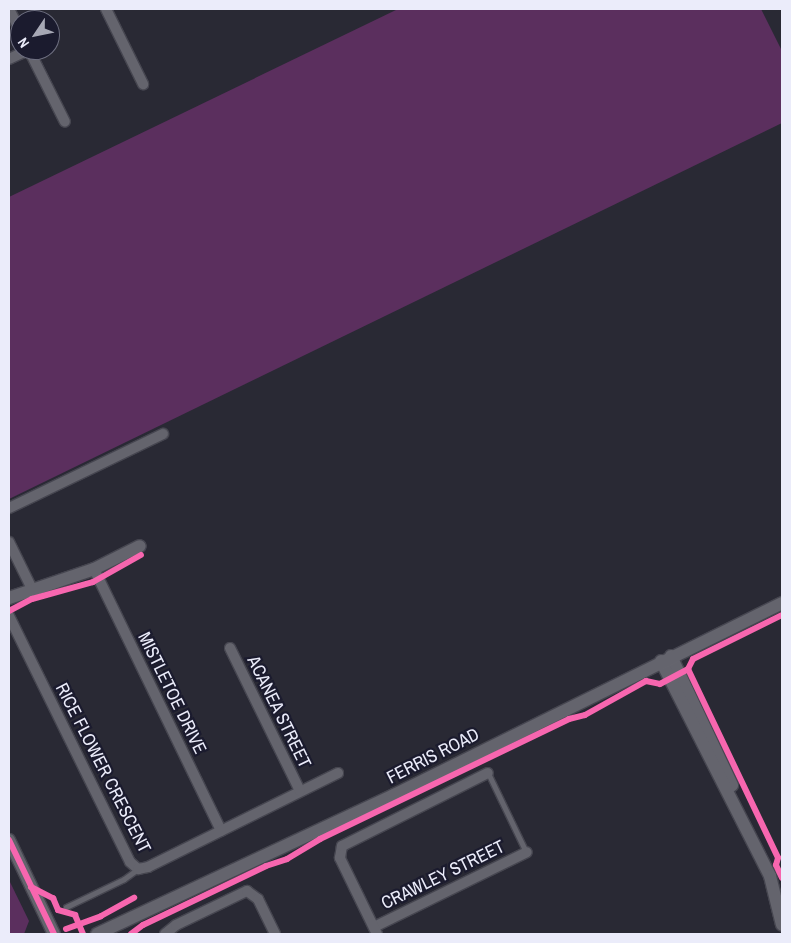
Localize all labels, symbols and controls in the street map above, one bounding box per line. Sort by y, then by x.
north arrow [10,10,60,60]
text: N [14,34,33,51]
street label: MISTLETOE DRIVE [133,629,211,757]
street label: ACANEA STREET [242,652,316,772]
street label: RICE FLOWER CRESCENT [51,679,155,857]
street label: FERRIS ROAD [383,723,483,789]
street label: CRAWLEY STREET [378,836,508,914]

